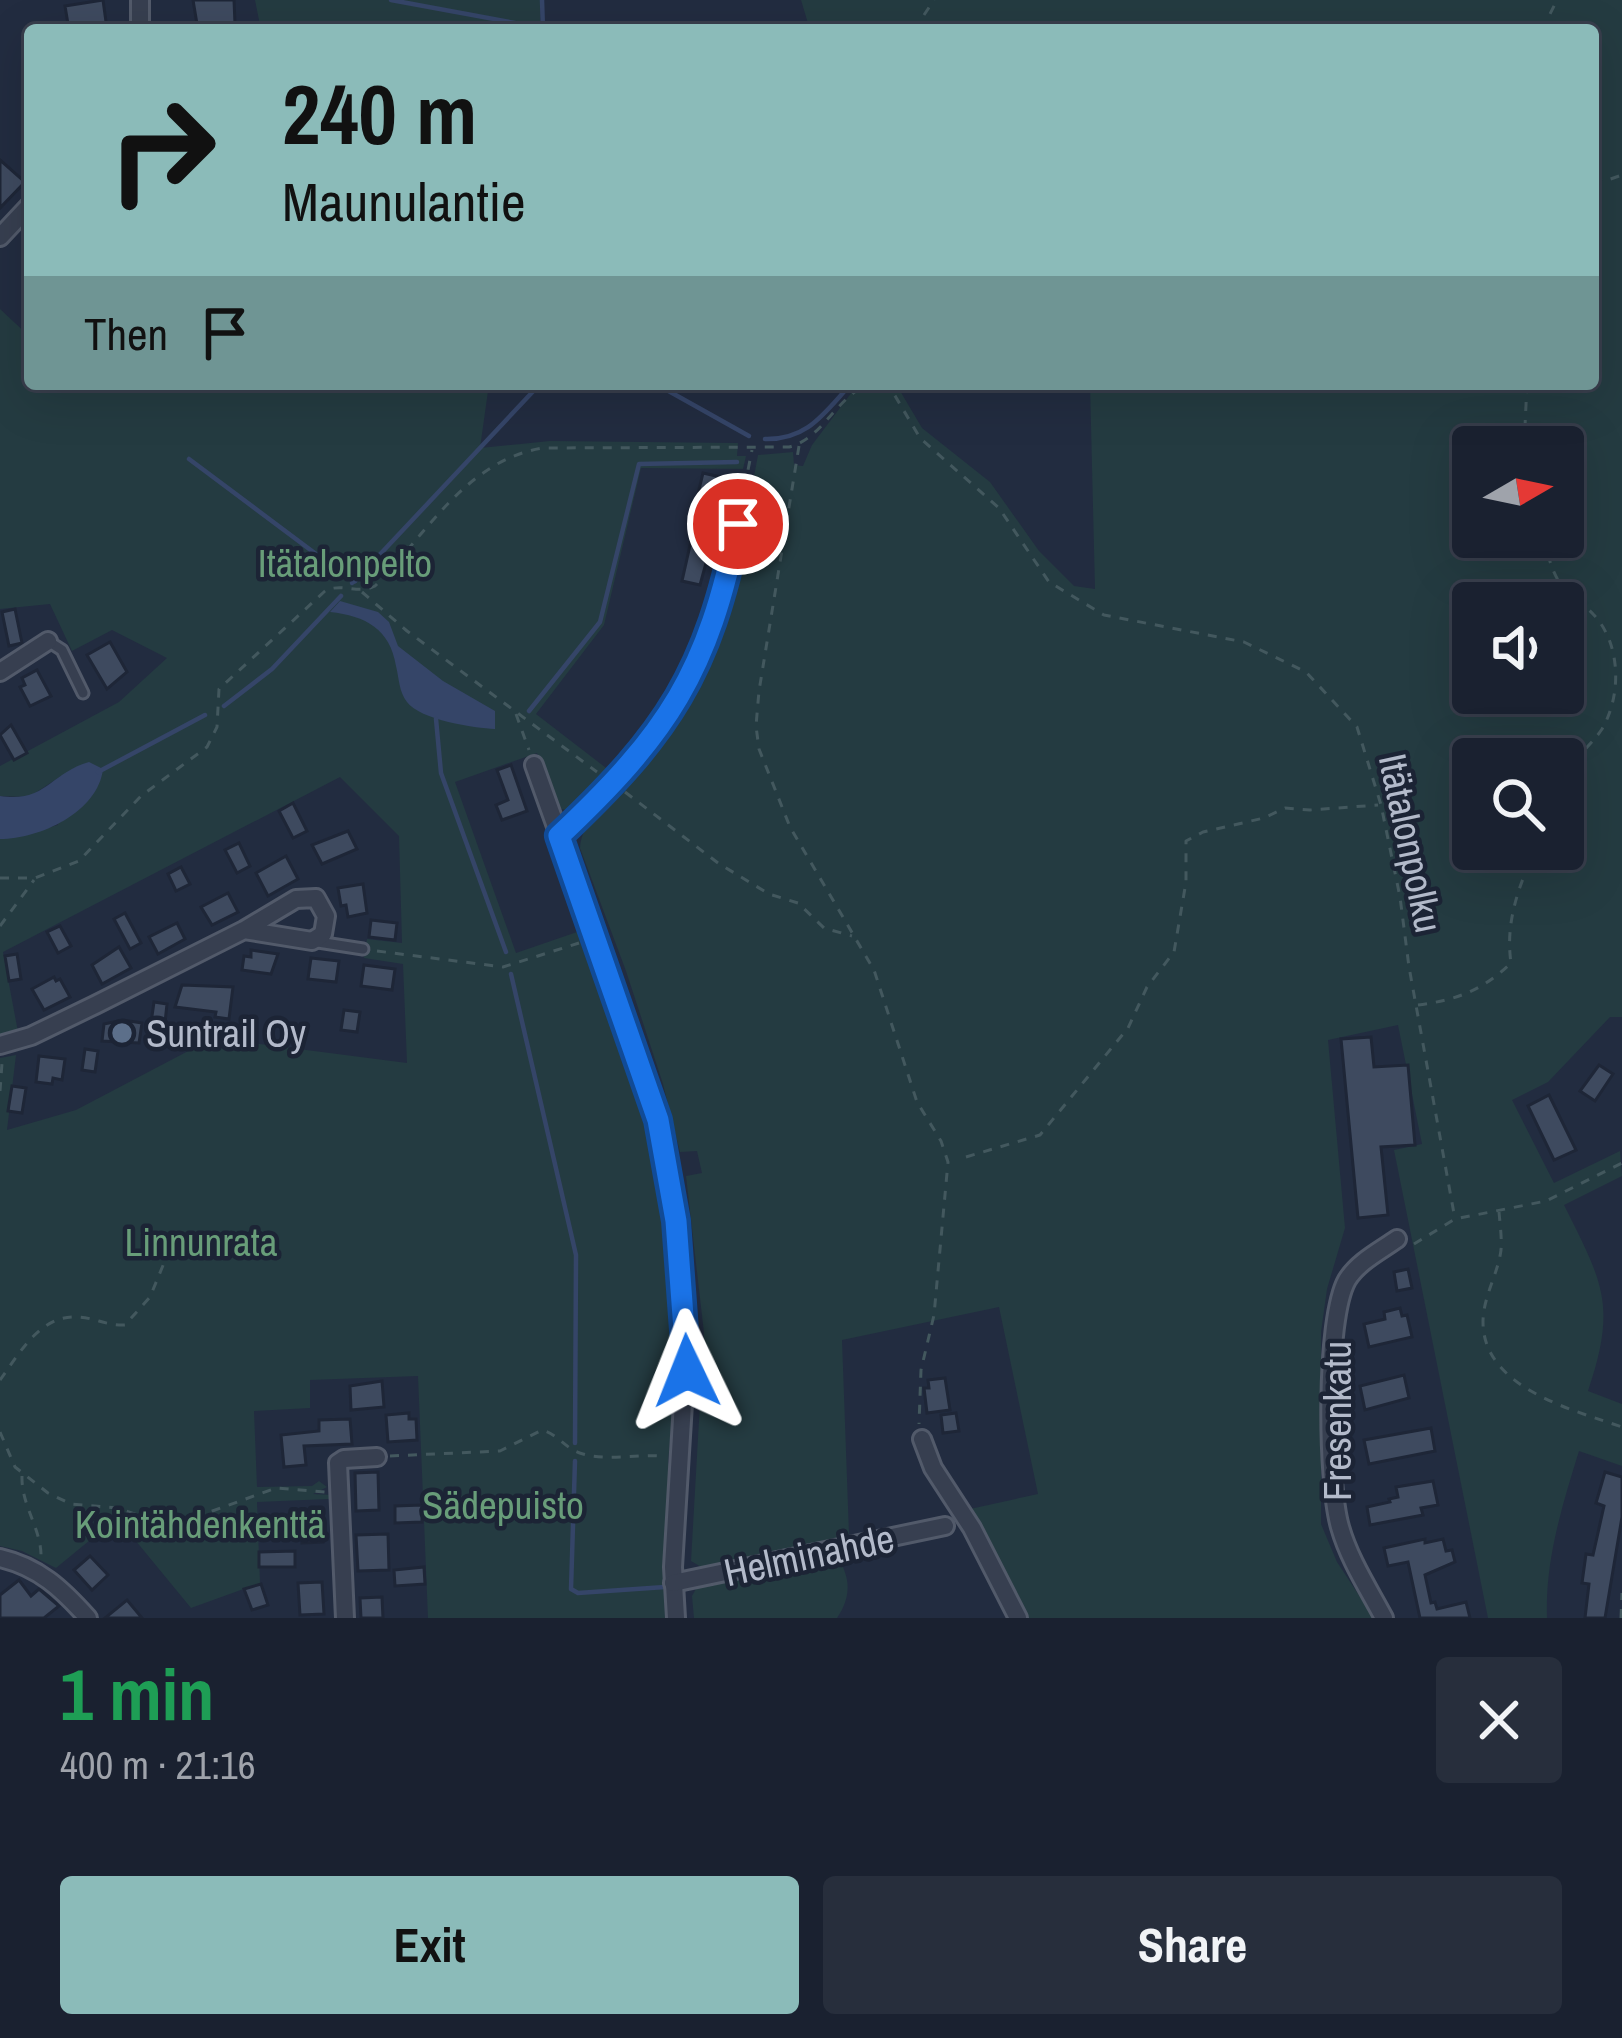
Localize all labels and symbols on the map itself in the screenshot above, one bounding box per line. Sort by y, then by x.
north arrow [1452,426,1584,558]
pin [687,473,789,575]
park label: Itätalonpelto [258,537,432,589]
street label: Itätalonpolku [1367,749,1455,937]
place label: Suntrail Oy [146,1007,306,1059]
marker: Suntrail Oy [109,1020,135,1046]
park label: Linnunrata [125,1216,278,1268]
position arrow [624,1308,750,1434]
street label: Fresenkatu [1311,1341,1363,1501]
park label: Sädepuisto [422,1479,584,1531]
park label: Kointähdenkenttä [75,1498,326,1550]
street label: Helminahde [719,1512,899,1598]

